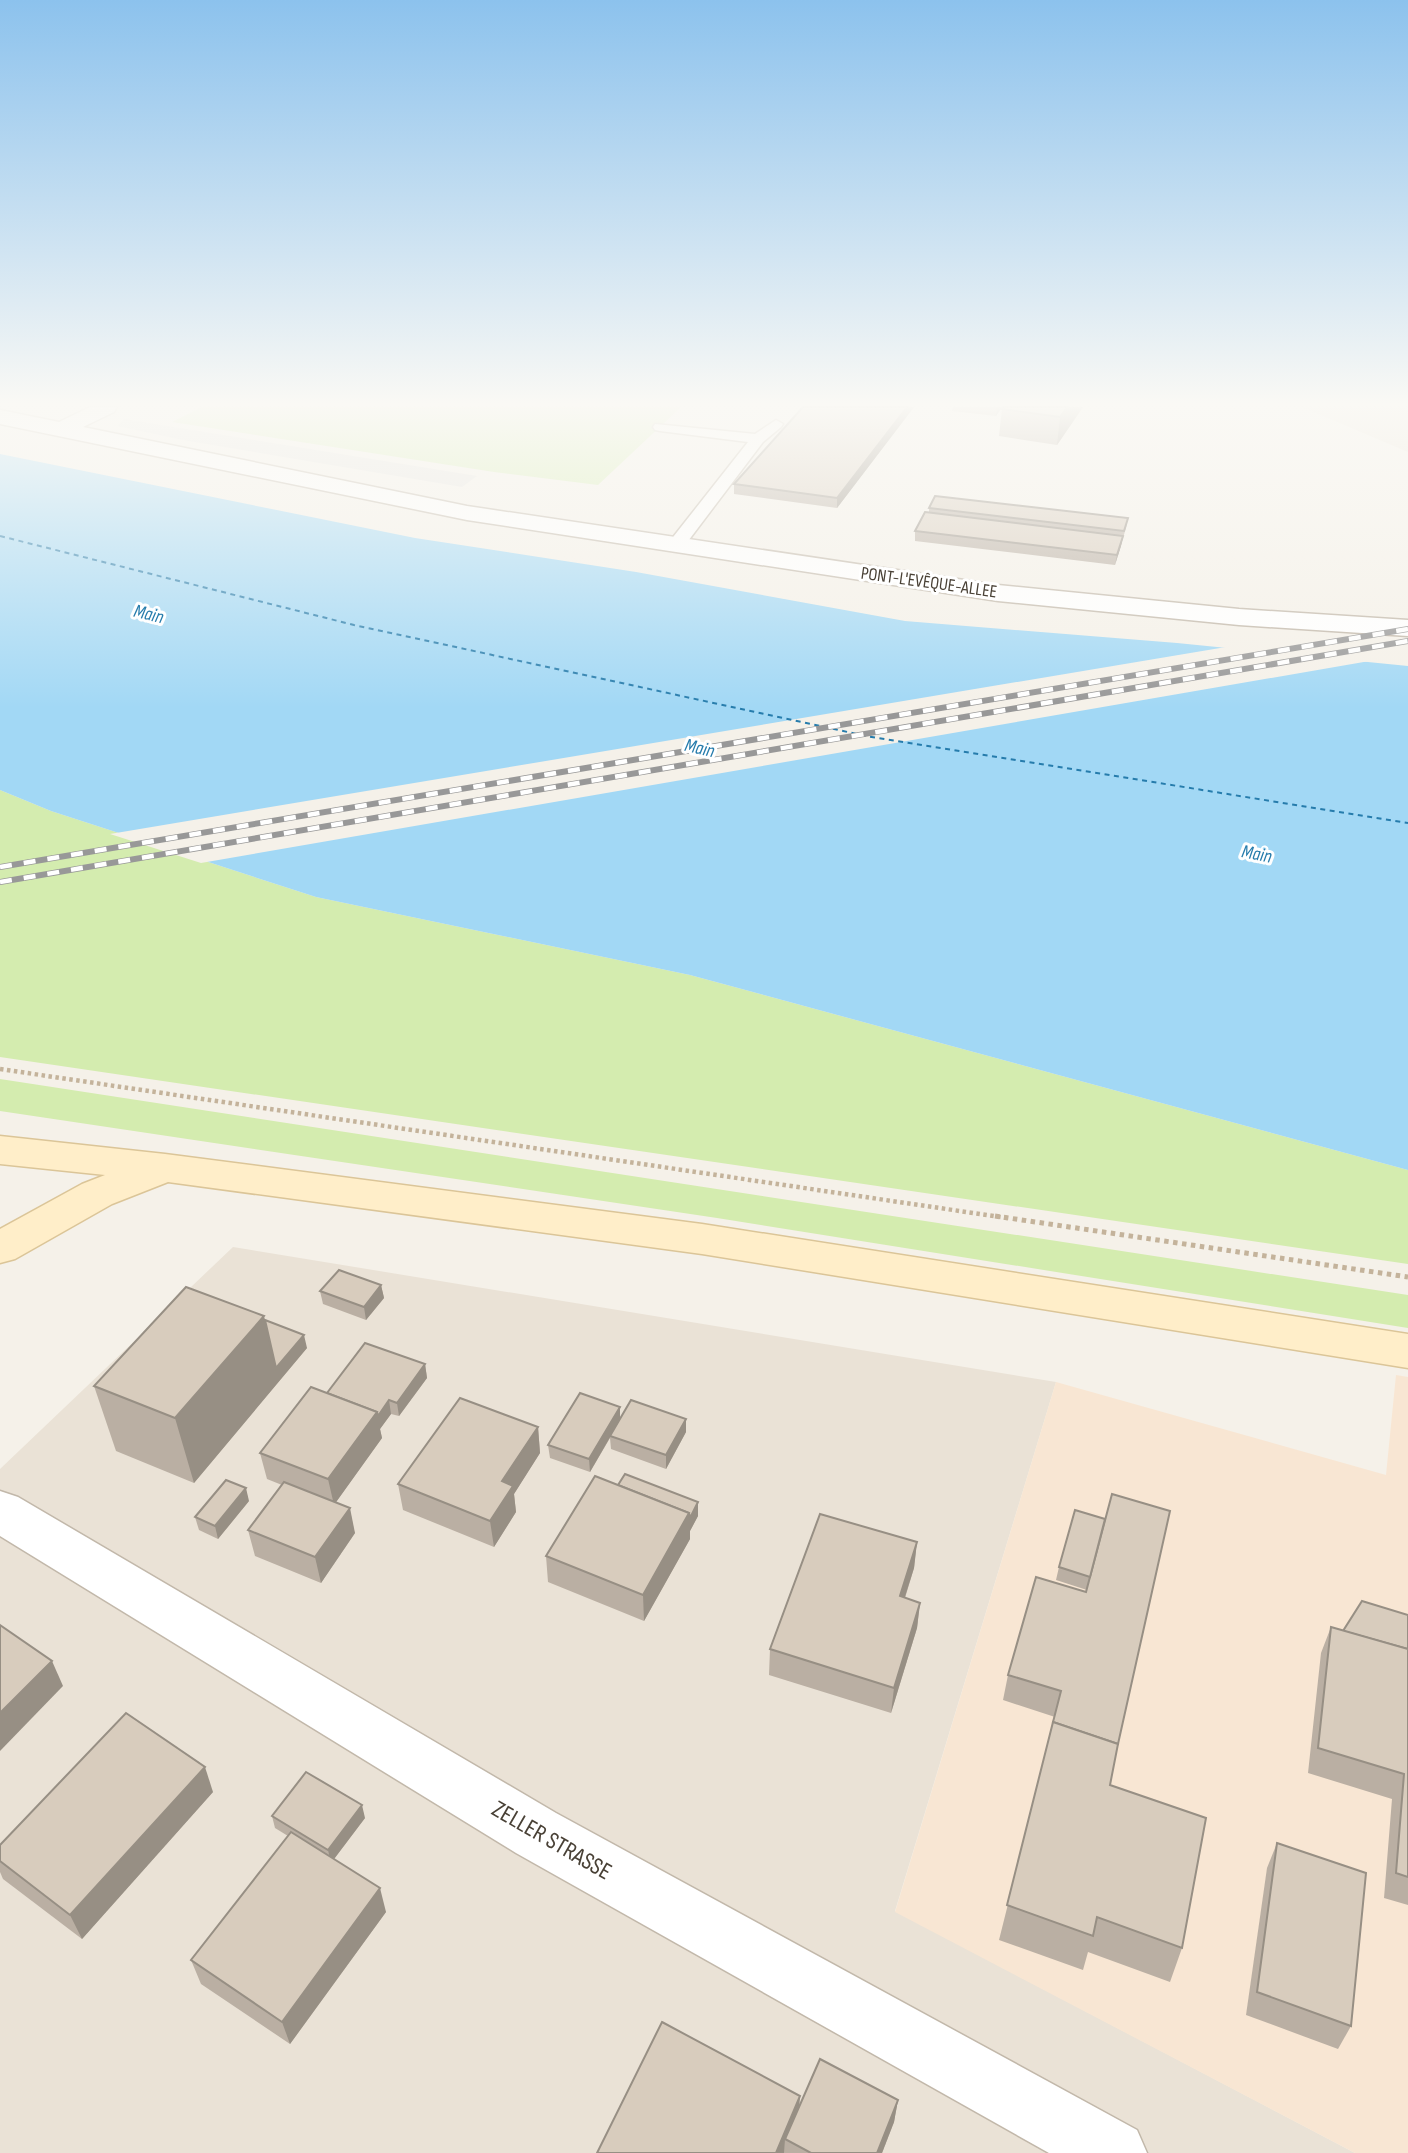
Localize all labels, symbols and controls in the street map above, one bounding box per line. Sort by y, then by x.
street label: PONT-L'EVÊQUE-ALLEE [860,563,998,602]
water label: Main [131,600,166,629]
water label: Main [682,734,717,763]
water label: Main [1240,840,1274,869]
street label: ZELLER STRASSE [487,1795,617,1886]

